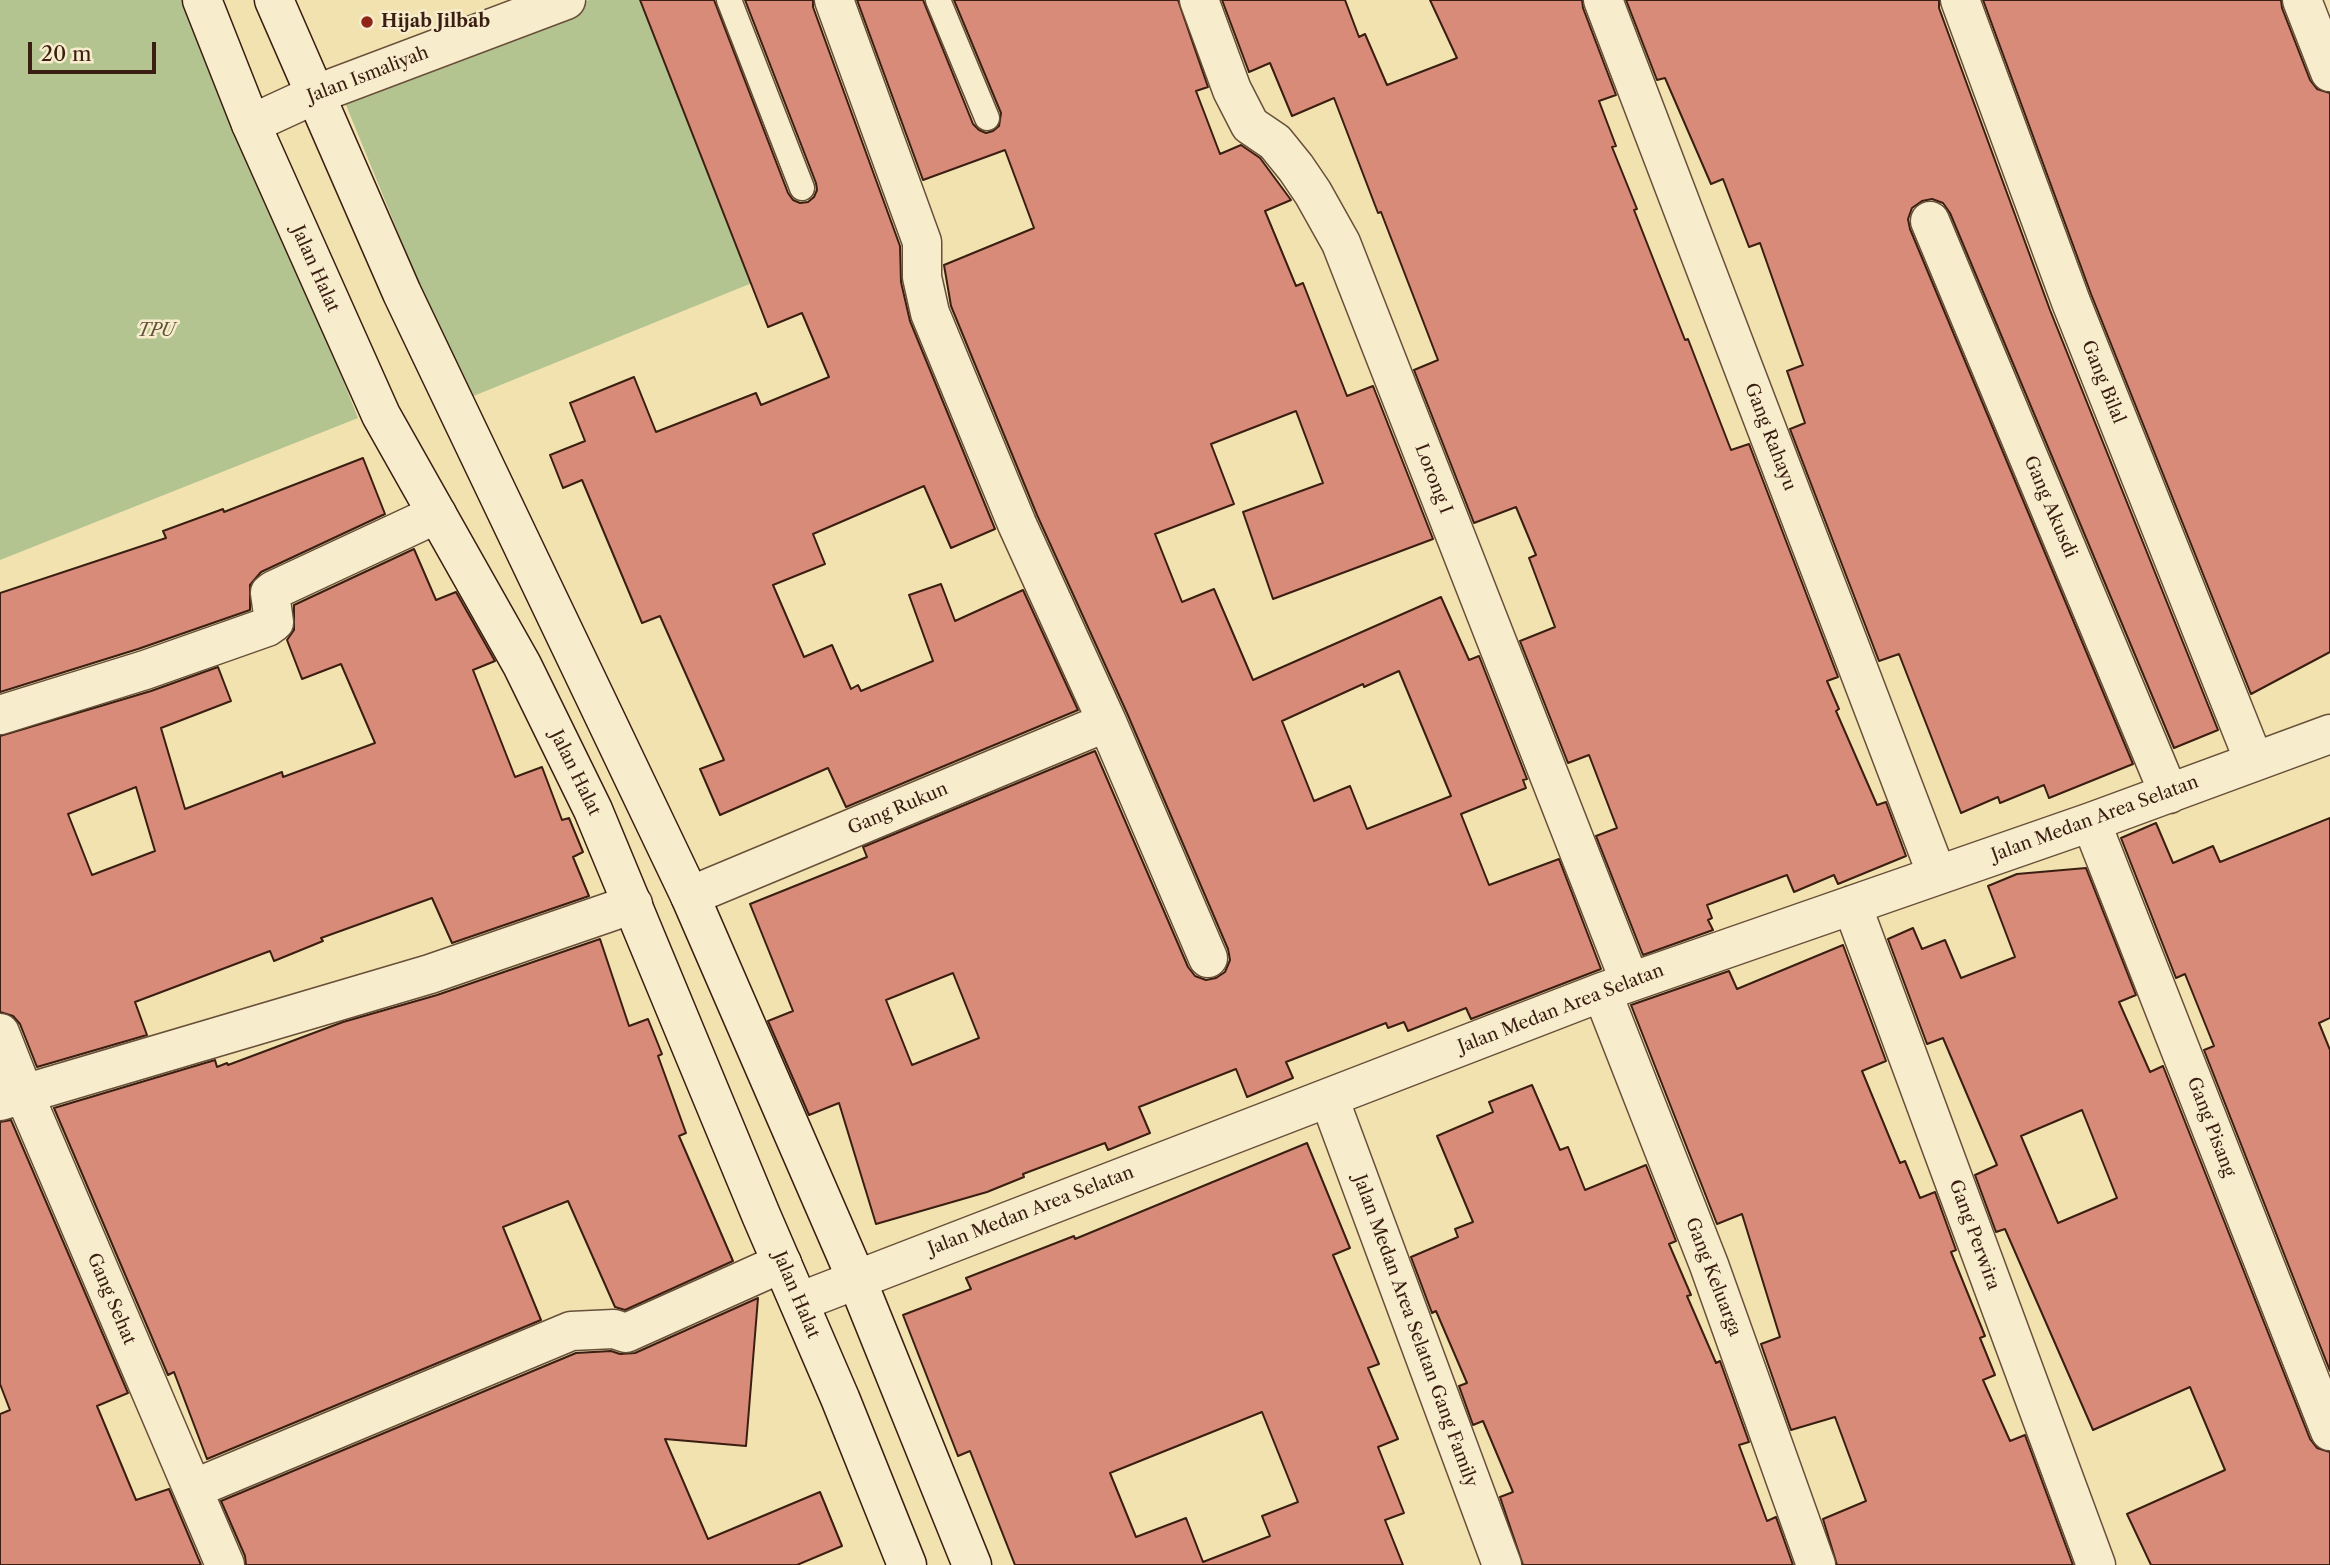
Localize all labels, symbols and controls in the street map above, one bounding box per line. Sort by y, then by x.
place label: Hijab Jilbab [381,11,490,33]
marker: Hijab Jilbab [359,14,375,30]
scale bar [32,28,159,72]
text: 20 m [41,41,92,66]
street label: Jalan Ismaliyah [304,42,432,108]
street label: Jalan Halat [286,222,344,316]
park label: TPU [137,320,175,342]
street label: Gang Bilal [2077,337,2129,427]
street label: Gang Rahayu [1740,380,1800,494]
street label: Lorong I [1410,441,1456,517]
street label: Gang Akusdi [2019,453,2081,561]
street label: Jalan Halat [545,727,605,819]
street label: Jalan Medan Area Selatan [1989,771,2201,867]
street label: Gang Rukun [845,778,951,840]
street label: Jalan Medan Area Selatan [1455,960,1667,1058]
street label: Gang Pisang [2182,1074,2240,1180]
street label: Jalan Medan Area Selatan [925,1162,1137,1260]
street label: Jalan Medan Area Selatan Gang Family [1348,1172,1482,1490]
street label: Gang Perwira [1944,1177,2004,1293]
street label: Gang Keluarga [1680,1215,1746,1339]
street label: Jalan Halat [768,1248,824,1342]
street label: Gang Sehat [82,1250,140,1348]

